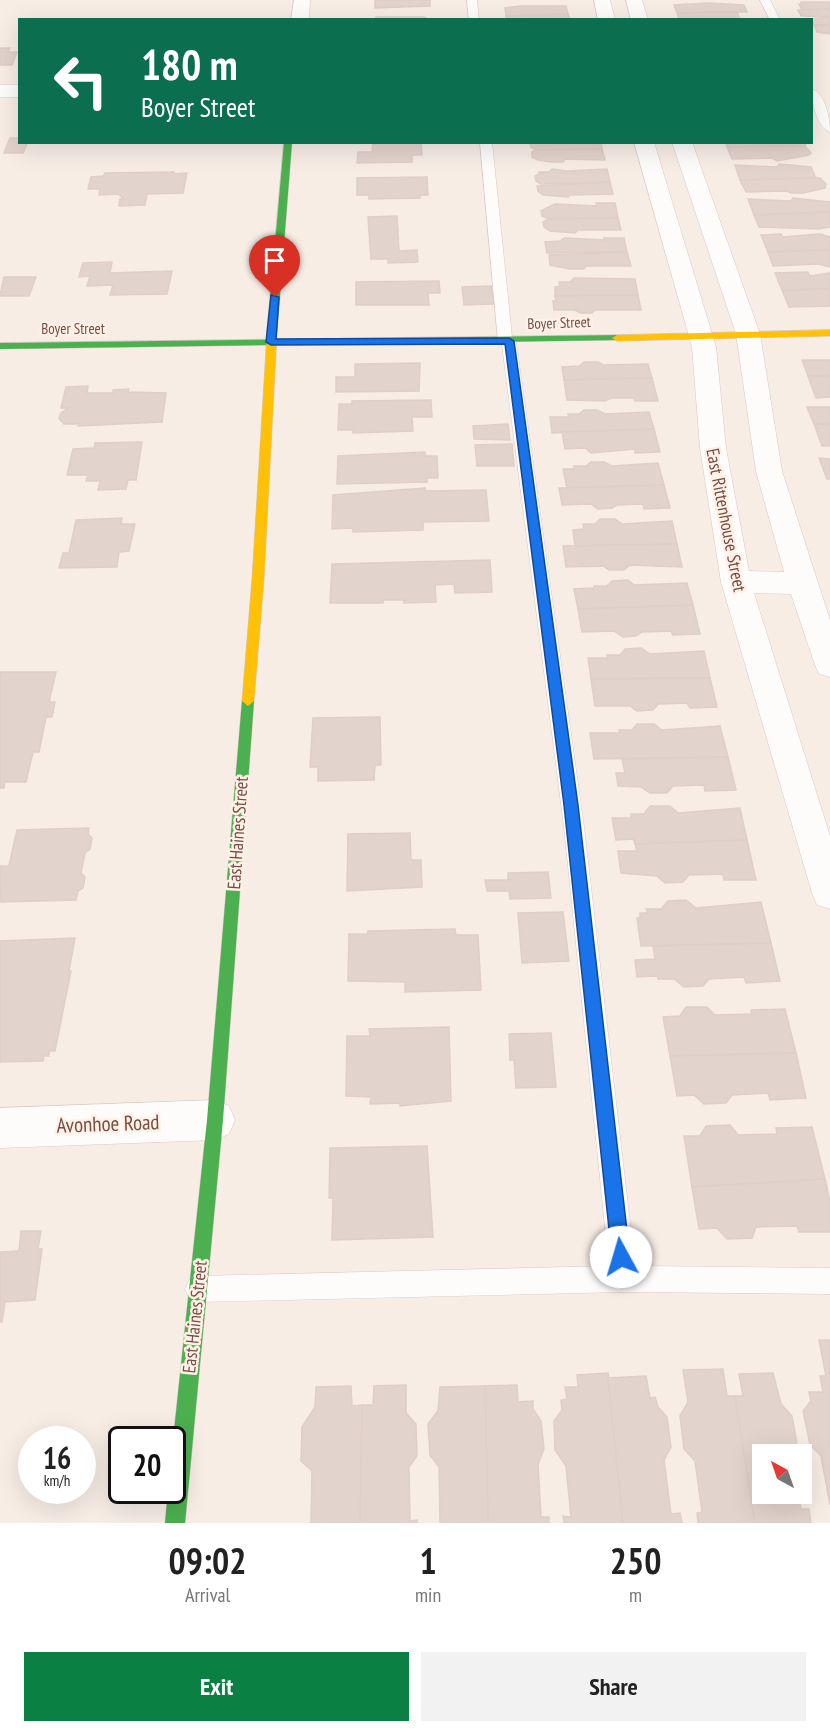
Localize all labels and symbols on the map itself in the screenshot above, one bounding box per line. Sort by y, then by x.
pin [249,235,300,297]
street label: Boyer Street [527,312,591,333]
street label: Boyer Street [41,319,105,338]
street label: East Rittenhouse Street [701,446,752,594]
street label: East Haines Street [222,776,253,890]
street label: Avonhoe Road [56,1108,160,1139]
position arrow [589,1225,653,1289]
street label: East Haines Street [177,1259,212,1374]
speed limit sign: 20 [108,1426,186,1504]
north arrow [752,1444,812,1504]

